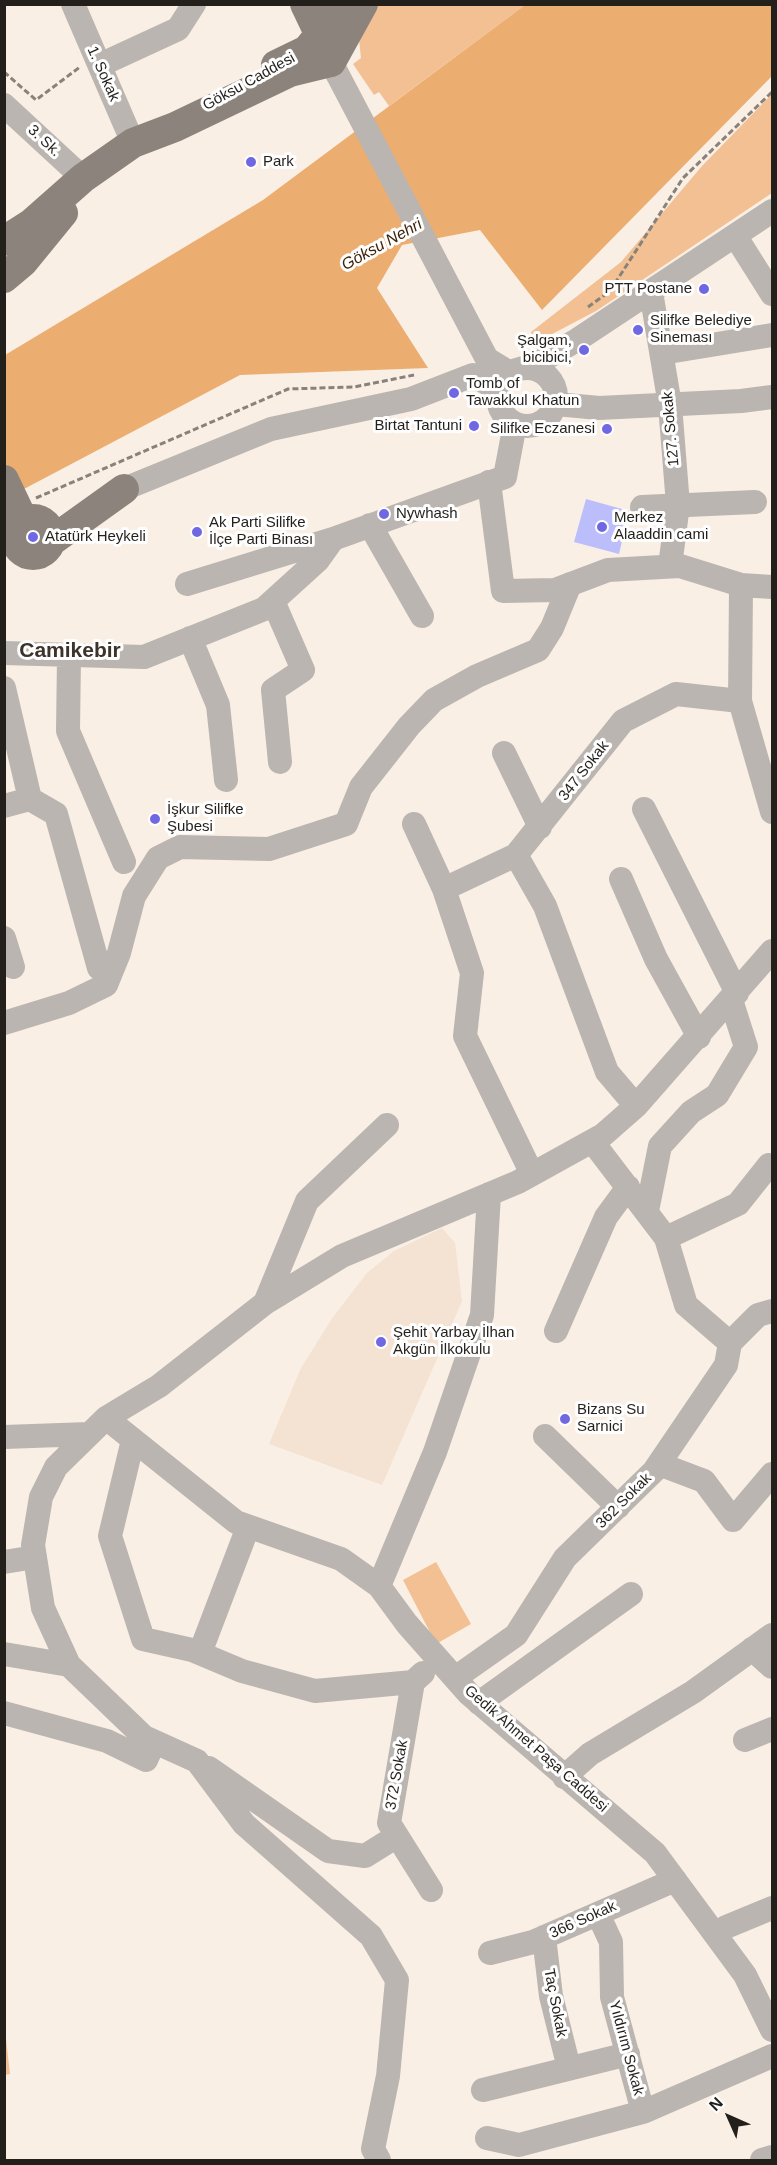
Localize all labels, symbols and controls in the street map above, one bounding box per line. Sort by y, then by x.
street label: 1. Sokak [83,44,123,104]
street label: Göksu Caddesi [200,49,298,115]
street label: 3. Sk. [24,121,64,161]
place label: Park [263,153,294,171]
marker: Park [244,155,258,169]
water label: Göksu Nehri [338,215,426,275]
place label: PTT Postane [604,280,692,298]
marker: PTT Postane [697,282,711,296]
place label: Silifke Belediye Sineması [650,312,752,347]
marker: Silifke Belediye Sineması [631,323,645,337]
place label: Şalgam, bicibici, [517,332,572,367]
marker: Şalgam, bicibici, [577,343,591,357]
place label: Tomb of Tawakkul Khatun [466,375,579,410]
marker: Tomb of Tawakkul Khatun [447,386,461,400]
street label: 127. Sokak [659,391,683,467]
place label: Birtat Tantuni [374,417,462,435]
marker: Birtat Tantuni [467,419,481,433]
place label: Silifke Eczanesi [490,420,595,438]
marker: Silifke Eczanesi [600,422,614,436]
place label: Nywhash [396,505,458,523]
marker: Nywhash [377,507,391,521]
place label: Merkez Alaaddin cami [614,509,708,544]
place label: Ak Parti Silifke İlçe Parti Binası [209,514,313,549]
marker: Merkez Alaaddin cami [595,520,609,534]
marker: Ak Parti Silifke İlçe Parti Binası [190,525,204,539]
place label: Atatürk Heykeli [45,528,146,546]
marker: Atatürk Heykeli [26,530,40,544]
district label: Camikebir [19,638,121,664]
street label: 347 Sokak [555,738,613,804]
place label: İşkur Silifke Şubesi [167,801,244,836]
marker: İşkur Silifke Şubesi [148,812,162,826]
place label: Şehit Yarbay İlhan Akgün İlkokulu [393,1324,514,1359]
marker: Şehit Yarbay İlhan Akgün İlkokulu [374,1335,388,1349]
place label: Bizans Su Sarnici [577,1401,645,1436]
marker: Bizans Su Sarnici [558,1412,572,1426]
street label: 362 Sokak [593,1470,655,1532]
street label: Gedik Ahmet Paşa Caddesi [461,1682,611,1816]
street label: 372 Sokak [382,1739,412,1811]
street label: 366 Sokak [547,1897,619,1943]
street label: Taç Sokak [540,1967,570,2039]
street label: Yıldırım Sokak [605,1999,647,2097]
north arrow [699,2087,759,2147]
text: N [706,2094,726,2114]

